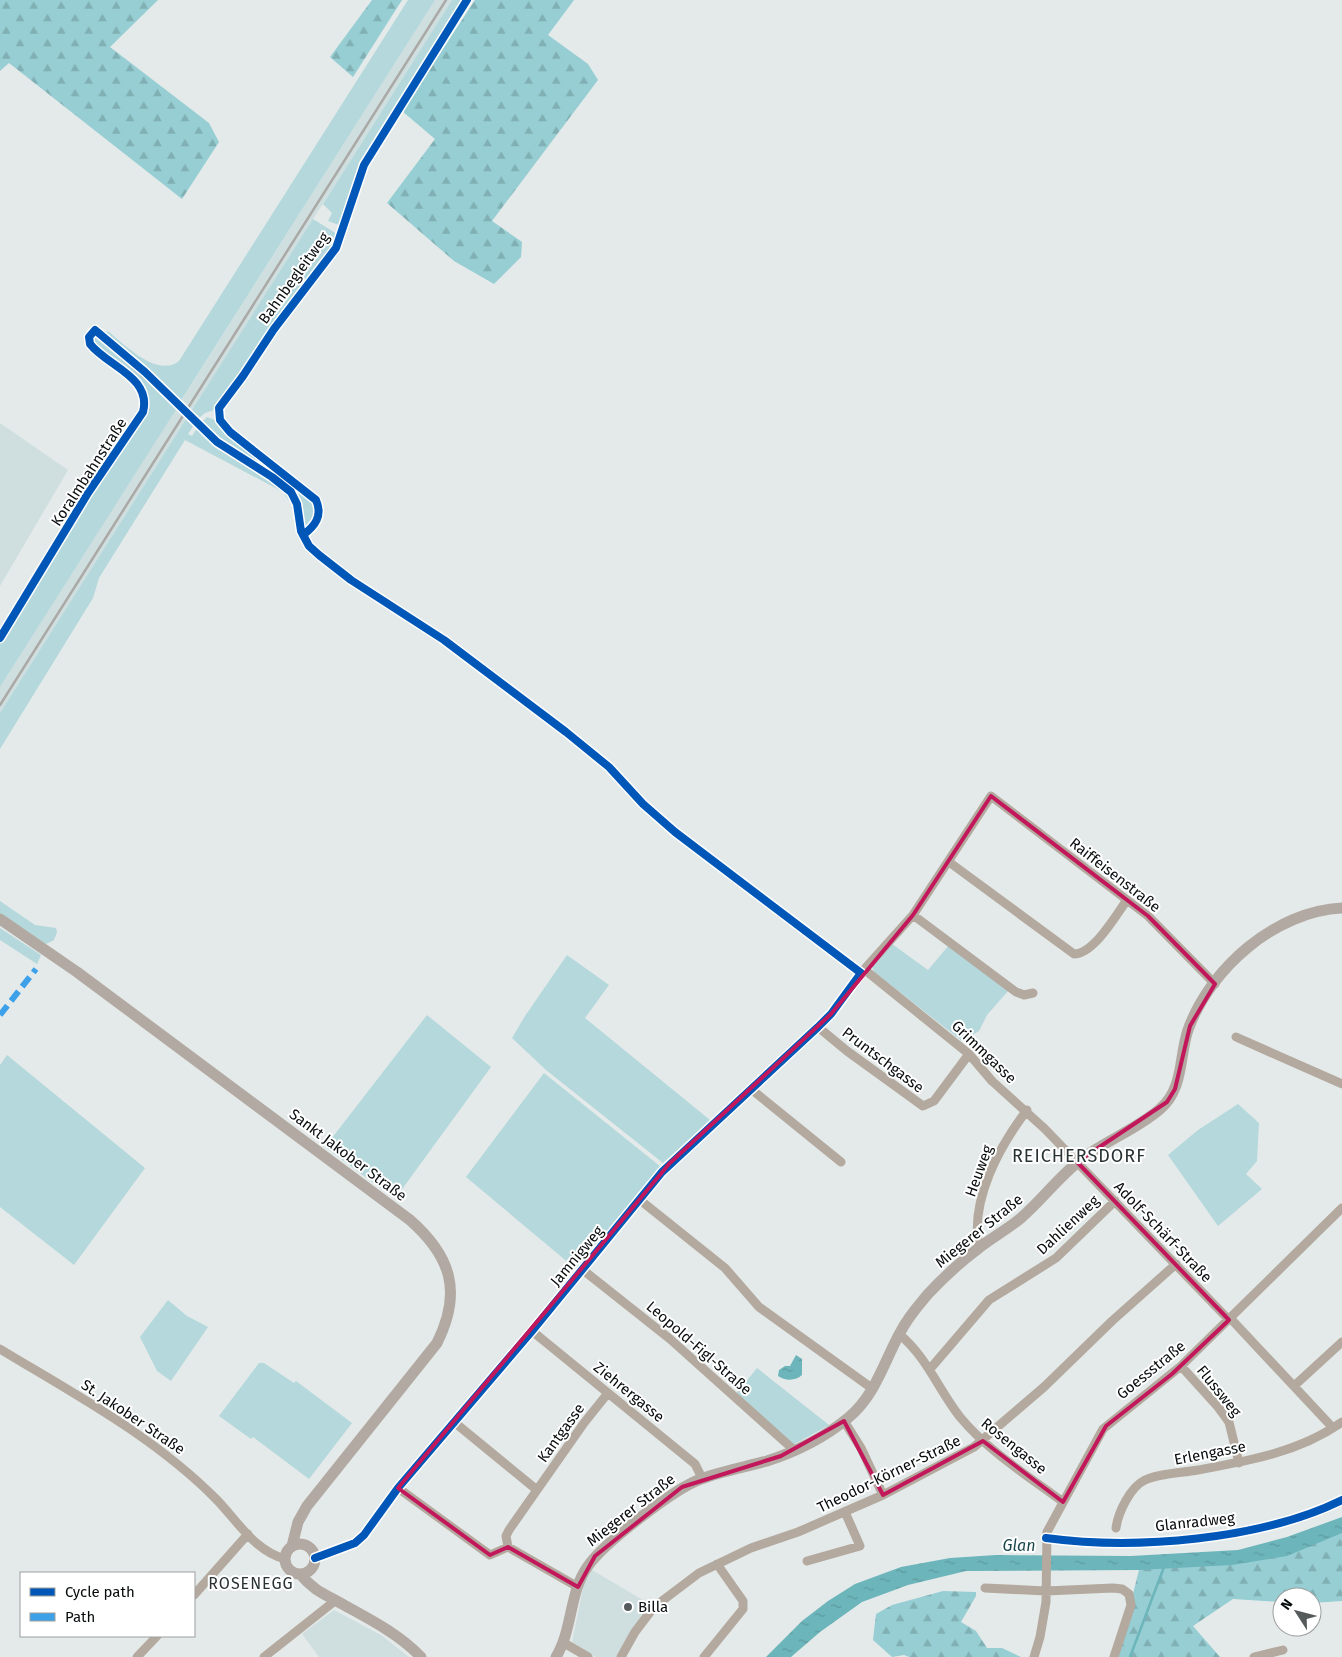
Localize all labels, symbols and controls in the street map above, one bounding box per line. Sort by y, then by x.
street label: Bahnbegleitweg [255,229,333,327]
street label: Koralmbahnstraße [47,415,131,529]
street label: Raiffeisenstraße [1066,834,1164,916]
street label: Grimmgasse [948,1017,1020,1087]
street label: Pruntschgasse [839,1023,927,1097]
street label: Sankt Jakober Straße [286,1105,410,1205]
street label: Heuweg [961,1142,997,1199]
district label: REICHERSDORF [1012,1145,1146,1167]
street label: Adolf-Schärf-Straße [1110,1178,1216,1286]
street label: Miegerer Straße [932,1190,1026,1272]
street label: Dahlienweg [1033,1191,1103,1258]
street label: Jamnigweg [547,1222,608,1290]
street label: Leopold-Figl-Straße [643,1297,755,1399]
street label: Goessstraße [1113,1337,1189,1403]
street label: Ziehrergasse [590,1358,668,1426]
street label: Flussweg [1193,1362,1245,1420]
street label: St. Jakober Straße [78,1376,188,1458]
street label: Kantgasse [534,1400,588,1466]
street label: Rosengasse [978,1414,1050,1478]
street label: Theodor-Körner-Straße [814,1431,964,1517]
street label: Erlengasse [1173,1437,1247,1469]
street label: Miegerer Straße [583,1470,679,1550]
street label: Glanradweg [1154,1509,1236,1535]
water label: Glan [1003,1536,1035,1555]
legend [20,1572,195,1637]
district label: ROSENEGG [208,1574,294,1593]
text: Cycle path [65,1583,135,1601]
north arrow [1272,1587,1322,1637]
text: N [1277,1596,1296,1613]
place label: Billa [638,1598,668,1616]
marker: Billa [622,1601,634,1613]
text: Path [65,1608,95,1626]

